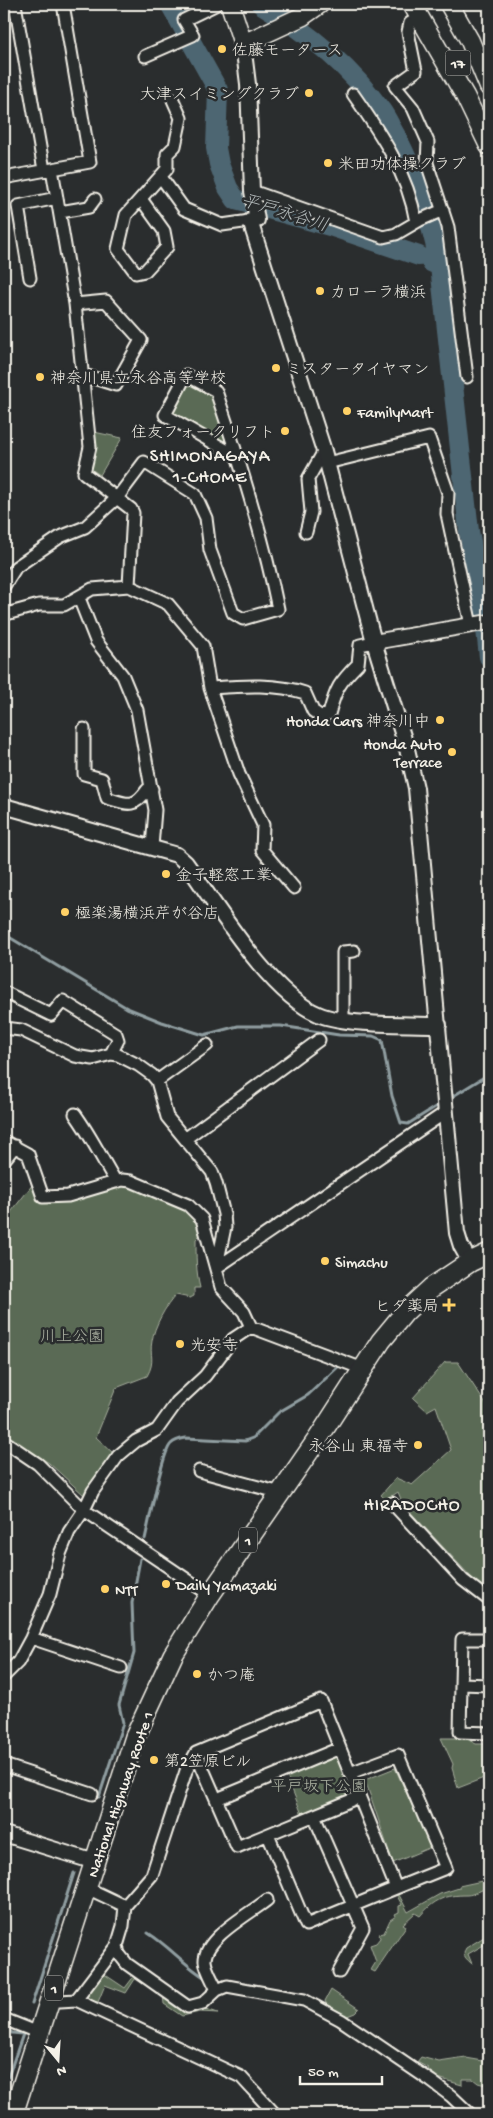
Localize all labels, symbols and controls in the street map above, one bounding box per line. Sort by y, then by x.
place label: 佐藤モータース [232,42,343,62]
marker: 佐藤モータース [216,43,228,55]
road number: 17 [446,50,470,76]
place label: 大津スイミングクラブ [140,85,299,106]
marker: 大津スイミングクラブ [303,87,315,99]
place label: 米田功体操クラブ [338,156,466,176]
marker: 米田功体操クラブ [322,157,334,169]
water label: 平戸永谷川 [238,190,331,238]
place label: カローラ横浜 [330,284,426,304]
marker: カローラ横浜 [314,285,326,297]
marker: ミスタータイヤマン [270,362,282,374]
place label: ミスタータイヤマン [286,362,429,381]
place label: 神奈川県立永谷高等学校 [50,369,226,390]
marker: 神奈川県立永谷高等学校 [34,371,46,383]
marker: FamilyMart [341,405,353,417]
place label: FamilyMart [356,405,434,424]
place label: 住友フォークリフト [131,424,275,444]
marker: 住友フォークリフト [279,425,291,437]
district label: SHIMONAGAYA 1-CHOME [150,447,271,489]
place label: Honda Cars 神奈川中 [286,712,430,733]
marker: Honda Cars 神奈川中 [434,714,446,726]
place label: Honda Auto Terrace [363,737,443,774]
marker: Honda Auto Terrace [446,746,458,758]
place label: 金子軽窓工業 [176,867,272,887]
marker: 金子軽窓工業 [160,868,172,880]
place label: 極楽湯横浜芹が谷店 [75,905,219,925]
marker: 極楽湯横浜芹が谷店 [59,906,71,918]
marker: Simachu [319,1255,331,1267]
place label: Simachu [335,1255,388,1274]
place label: ヒダ薬局 [375,1298,439,1318]
marker: ヒダ薬局 [443,1299,455,1311]
park label: 川上公園 [40,1328,104,1348]
place label: 光安寺 [190,1337,238,1357]
marker: 光安寺 [174,1338,186,1350]
place label: 永谷山 東福寺 [308,1437,408,1458]
marker: 永谷山 東福寺 [412,1439,424,1451]
district label: HIRADOCHO [363,1496,461,1517]
road number: 1 [239,1528,257,1552]
marker: Daily Yamazaki [160,1578,172,1590]
place label: Daily Yamazaki [175,1578,277,1597]
marker: NTT [99,1583,111,1595]
place label: NTT [115,1583,139,1602]
place label: かつ庵 [207,1666,255,1687]
marker: かつ庵 [191,1668,203,1680]
street label: National Highway Route 1 [85,1710,160,1880]
place label: 第2笠原ビル [164,1752,252,1773]
marker: 第2笠原ビル [148,1754,160,1766]
park label: 平戸坂下公園 [271,1778,367,1798]
road number: 1 [45,1976,63,2000]
north arrow [32,2036,82,2086]
scale bar [300,2053,383,2085]
text: N [54,2060,68,2079]
text: 50 m [308,2064,339,2082]

